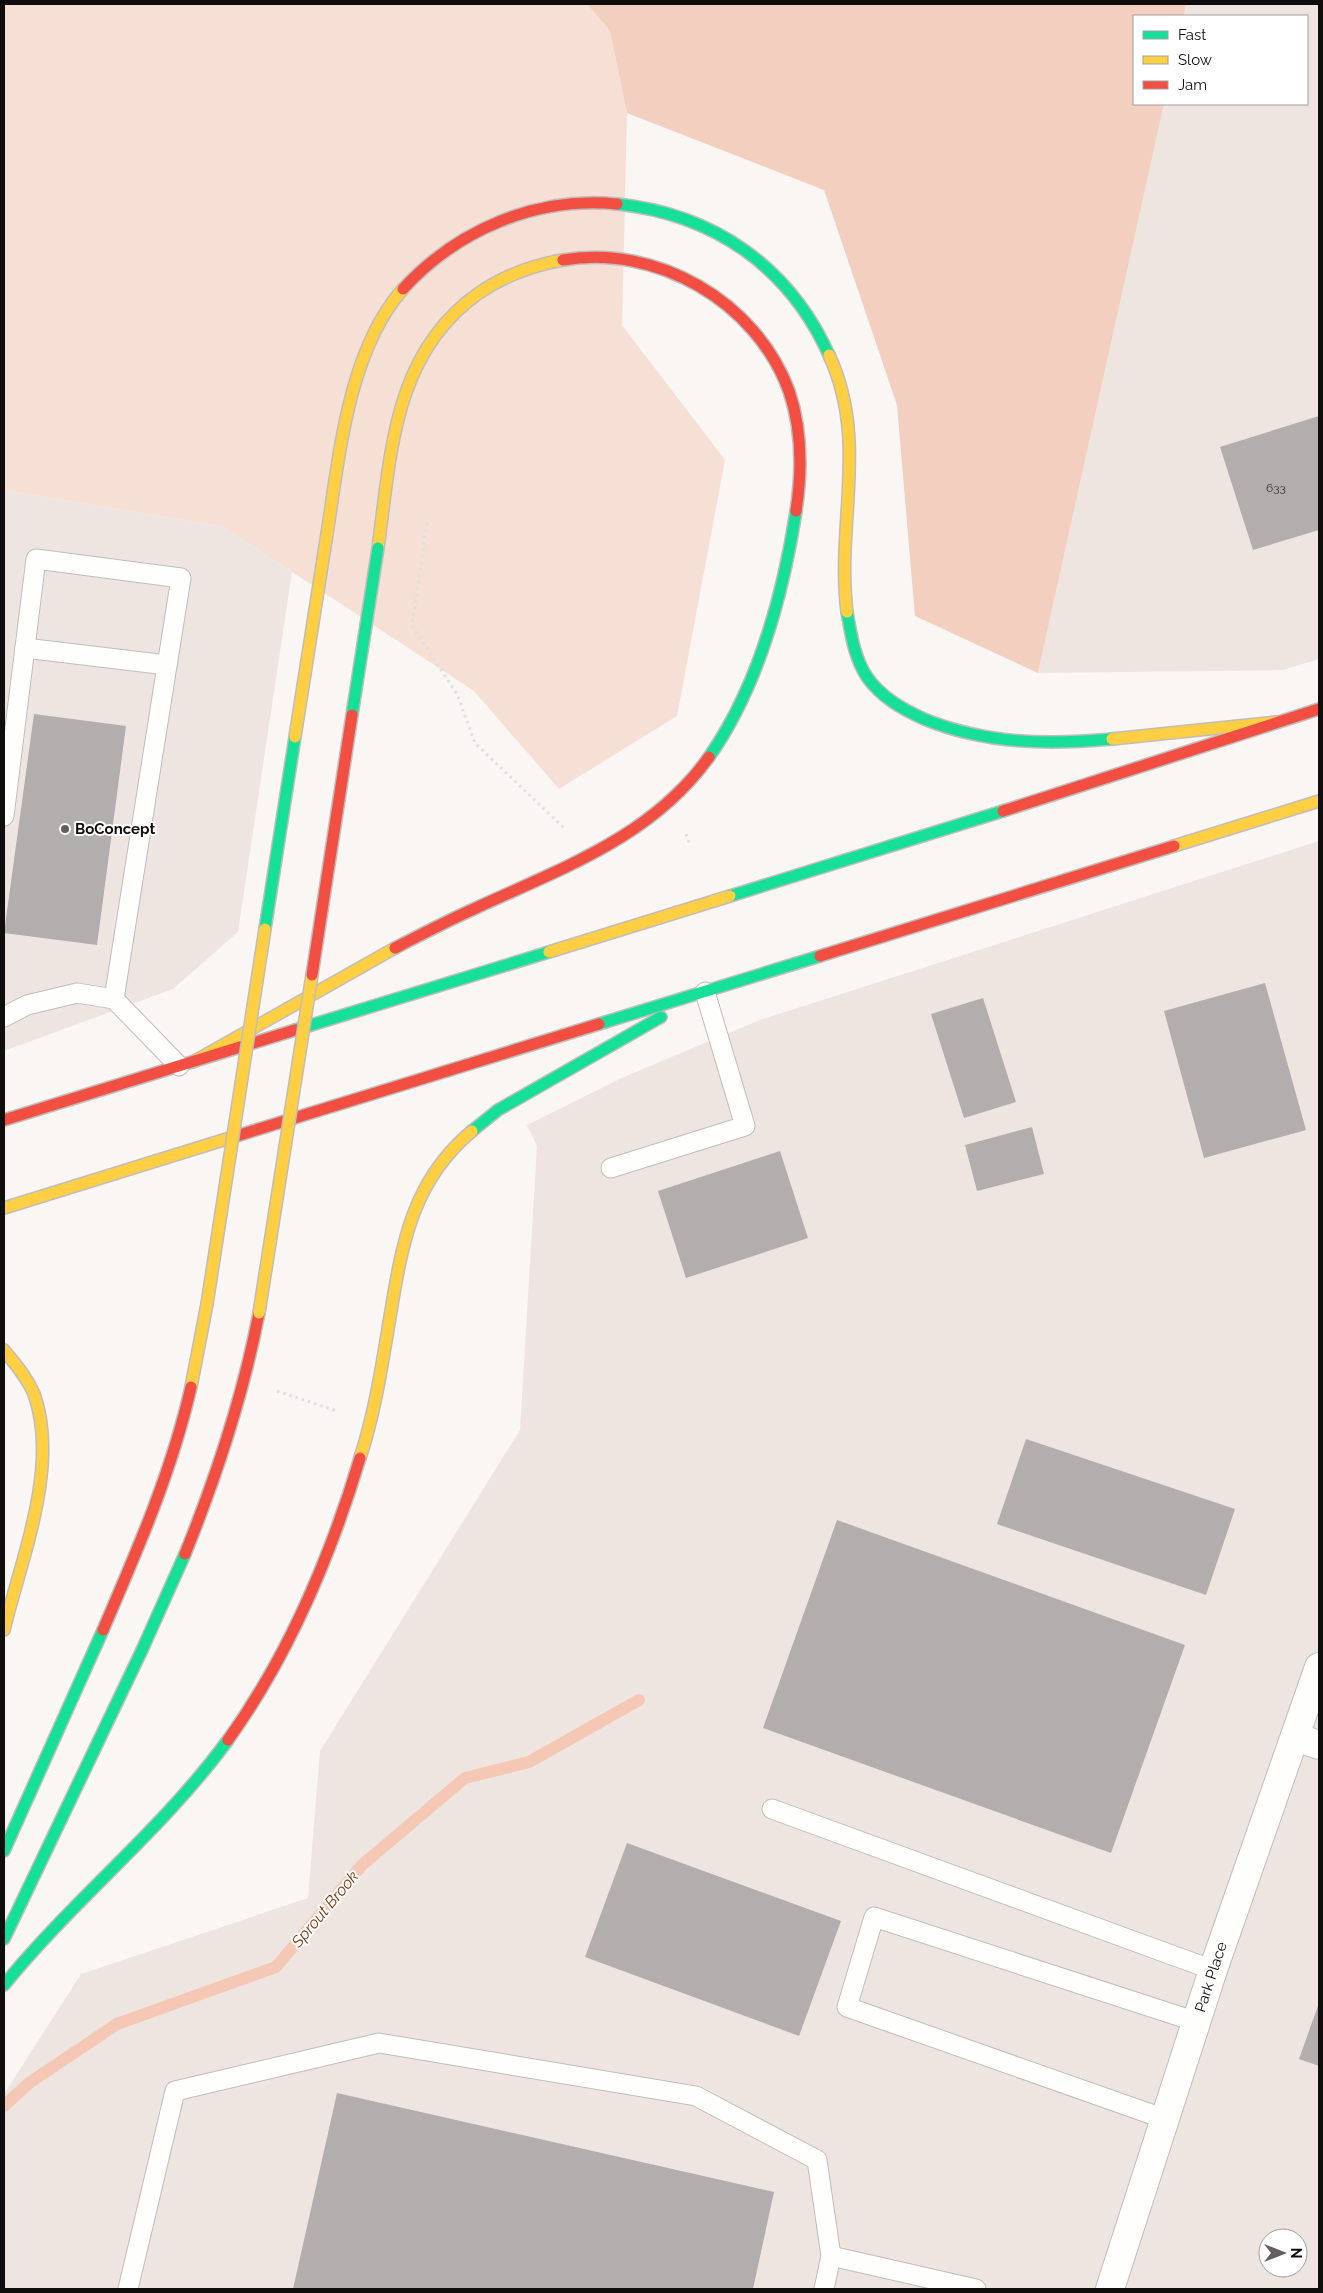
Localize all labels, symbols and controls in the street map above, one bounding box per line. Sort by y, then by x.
legend [1133,15,1308,105]
text: Fast [1178,26,1206,44]
text: Slow [1178,51,1212,69]
text: Jam [1178,76,1207,94]
house number: 633 [1266,481,1286,495]
place label: BoConcept [75,820,155,838]
marker: BoConcept [59,823,71,835]
water label: Sprout Brook [287,1867,363,1952]
street label: Park Place [1191,1939,1231,2015]
north arrow [1258,2228,1308,2278]
text: N [1288,2248,1304,2258]

